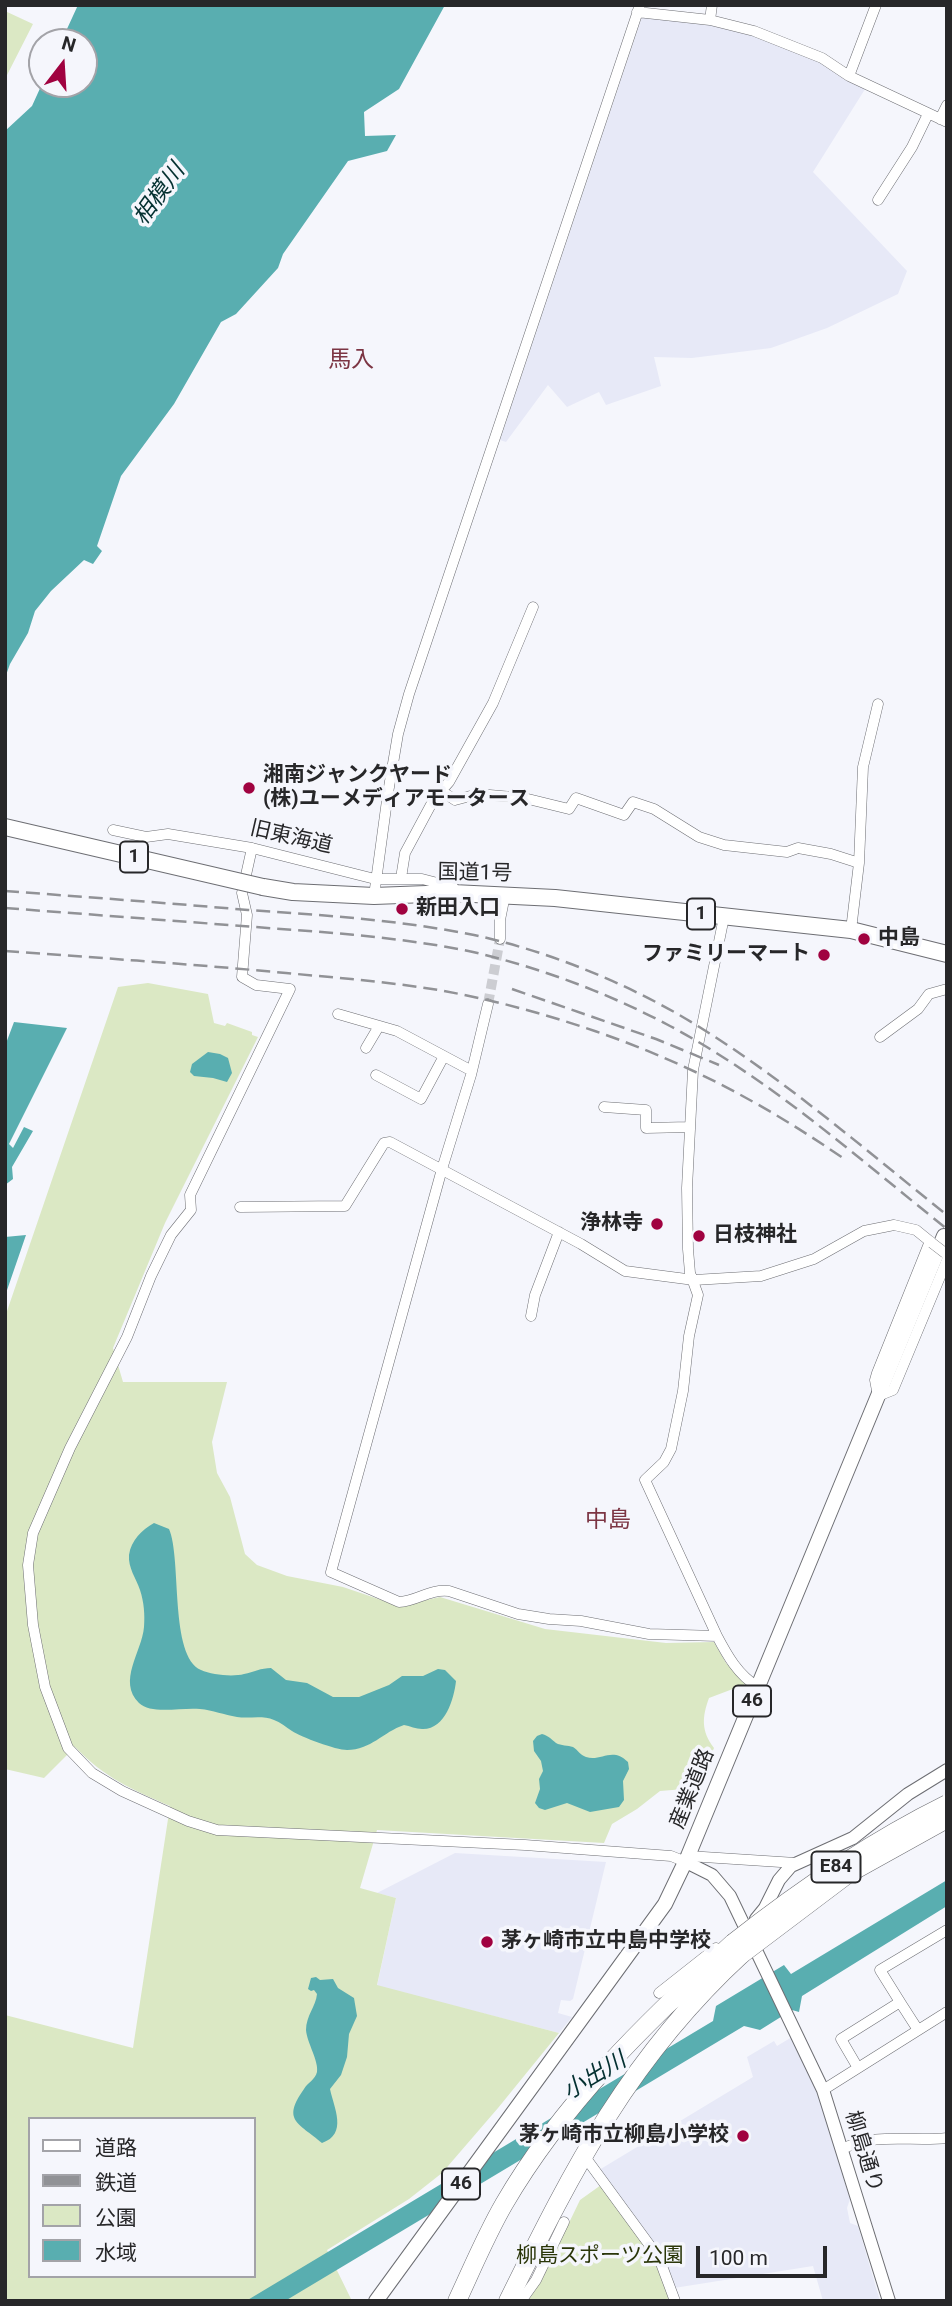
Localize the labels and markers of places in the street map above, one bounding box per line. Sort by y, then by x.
place label: 湘南ジャンクヤード (株)ユーメディアモータース [263,763,530,813]
marker: 湘南ジャンクヤード (株)ユーメディアモータース [241,780,257,796]
place label: 新田入口 [416,896,500,922]
marker: 新田入口 [394,901,410,917]
place label: 中島 [878,926,920,952]
marker: 中島 [856,931,872,947]
place label: ファミリーマート [642,942,810,968]
marker: ファミリーマート [816,947,832,963]
place label: 浄林寺 [580,1211,643,1237]
marker: 浄林寺 [649,1216,665,1232]
place label: 日枝神社 [713,1223,797,1249]
marker: 日枝神社 [691,1228,707,1244]
place label: 茅ヶ崎市立中島中学校 [501,1929,711,1955]
marker: 茅ヶ崎市立中島中学校 [479,1934,495,1950]
place label: 茅ヶ崎市立柳島小学校 [519,2123,729,2149]
marker: 茅ヶ崎市立柳島小学校 [735,2128,751,2144]

